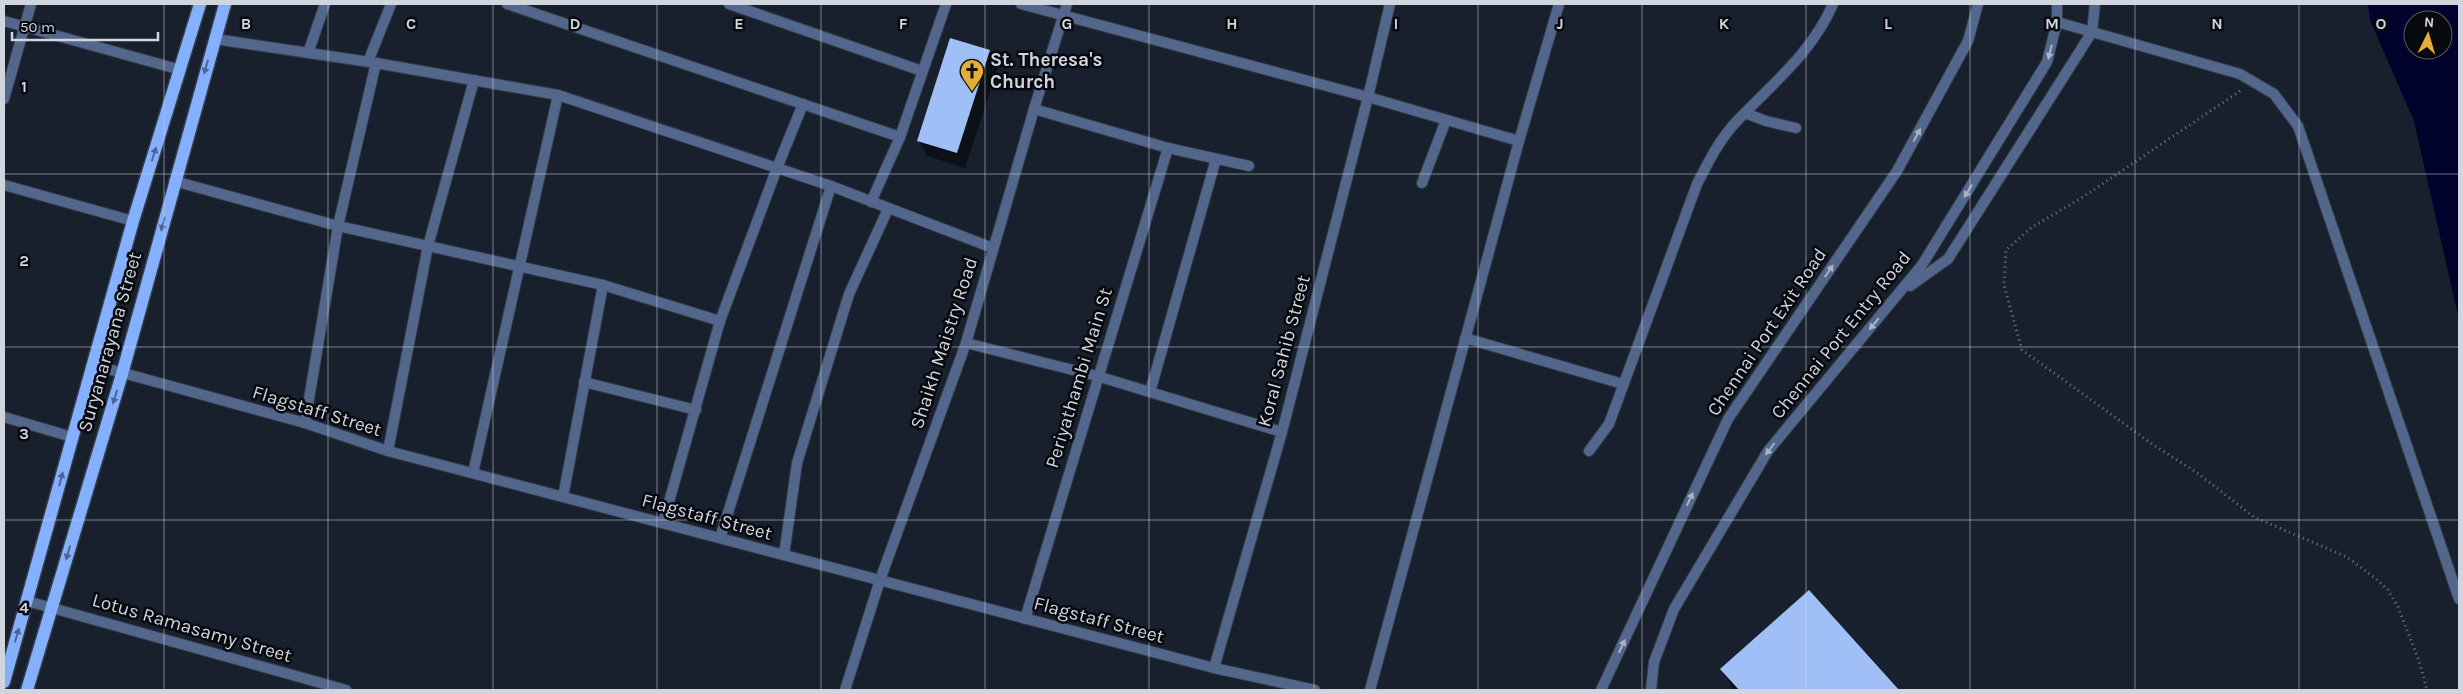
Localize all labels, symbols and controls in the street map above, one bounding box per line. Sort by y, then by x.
scale bar [12,10,159,42]
north arrow [2403,10,2453,60]
text: B [241,14,251,33]
text: C [406,14,416,33]
text: D [570,14,581,33]
text: E [734,14,744,33]
text: F [899,14,908,33]
text: G [1062,14,1072,33]
text: H [1226,14,1238,33]
text: I [1394,14,1398,33]
text: J [1556,14,1564,33]
text: K [1719,14,1730,33]
text: L [1884,14,1892,33]
text: M [2045,14,2059,33]
text: N [2211,14,2223,33]
text: O [2376,14,2387,33]
text: N [2423,14,2435,31]
text: 50 m [20,18,55,36]
one-way arrow [2046,44,2054,59]
place label: St. Theresa's Church [990,49,1103,93]
church icon: St. Theresa's Church [959,58,985,92]
one-way arrow [202,60,210,75]
text: 1 [21,77,27,96]
one-way arrow [1913,127,1921,142]
one-way arrow [151,147,159,162]
one-way arrow [1963,185,1972,198]
one-way arrow [158,216,166,231]
street label: Chennai Port Exit Road [1703,244,1831,420]
street label: Chennai Port Entry Road [1767,247,1915,423]
street label: Suryanarayana Street [74,249,146,435]
text: 2 [19,251,29,270]
street label: Shaikh Maistry Road [906,254,982,432]
one-way arrow [1824,264,1833,277]
street label: Koral Sahib Street [1253,273,1315,429]
street label: Periyathambi Main St [1041,285,1117,471]
one-way arrow [1868,317,1880,329]
street label: Flagstaff Street [250,381,384,441]
one-way arrow [110,390,118,405]
text: 3 [19,424,29,443]
one-way arrow [1765,442,1776,455]
one-way arrow [57,471,65,486]
street label: Flagstaff Street [640,489,774,545]
one-way arrow [1687,492,1695,506]
one-way arrow [64,546,72,561]
street label: Lotus Ramasamy Street [90,589,294,667]
street label: Flagstaff Street [1032,592,1166,648]
text: 4 [19,598,29,617]
one-way arrow [14,628,22,643]
one-way arrow [1618,639,1626,653]

